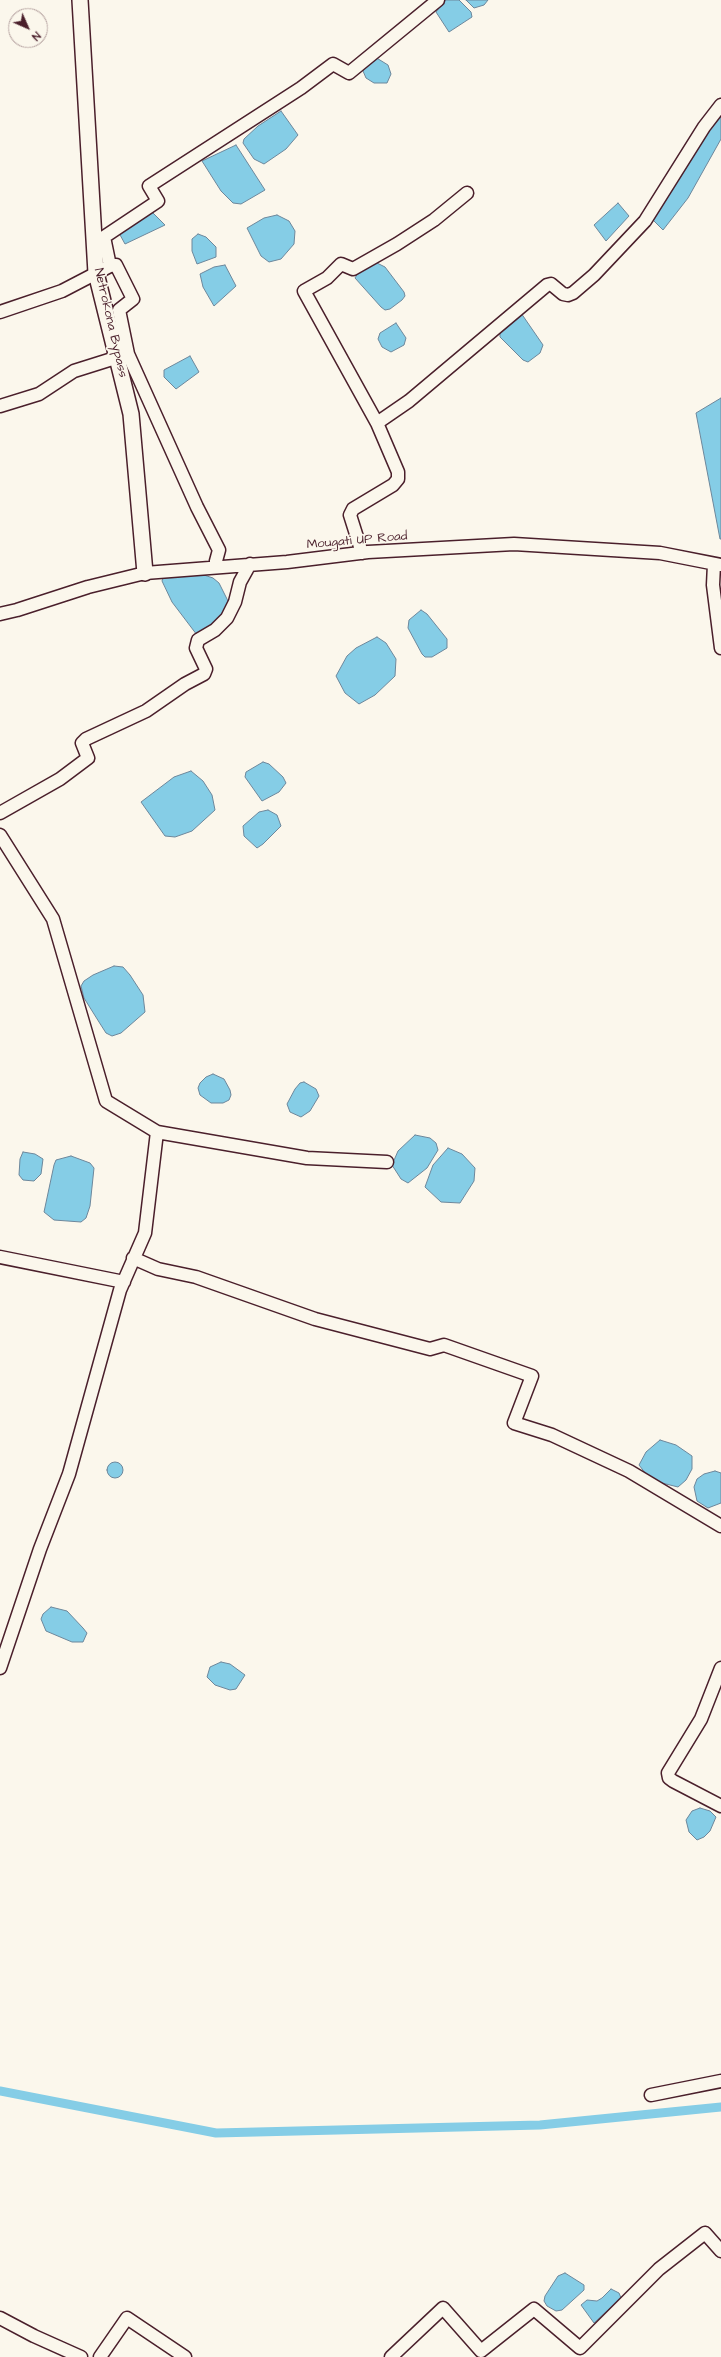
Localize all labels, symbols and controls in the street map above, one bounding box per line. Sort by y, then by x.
north arrow [8,8,48,48]
text: N [28,28,44,44]
street label: Netrokona Bypass [90,267,130,379]
street label: Mougati UP Road [306,529,408,553]

